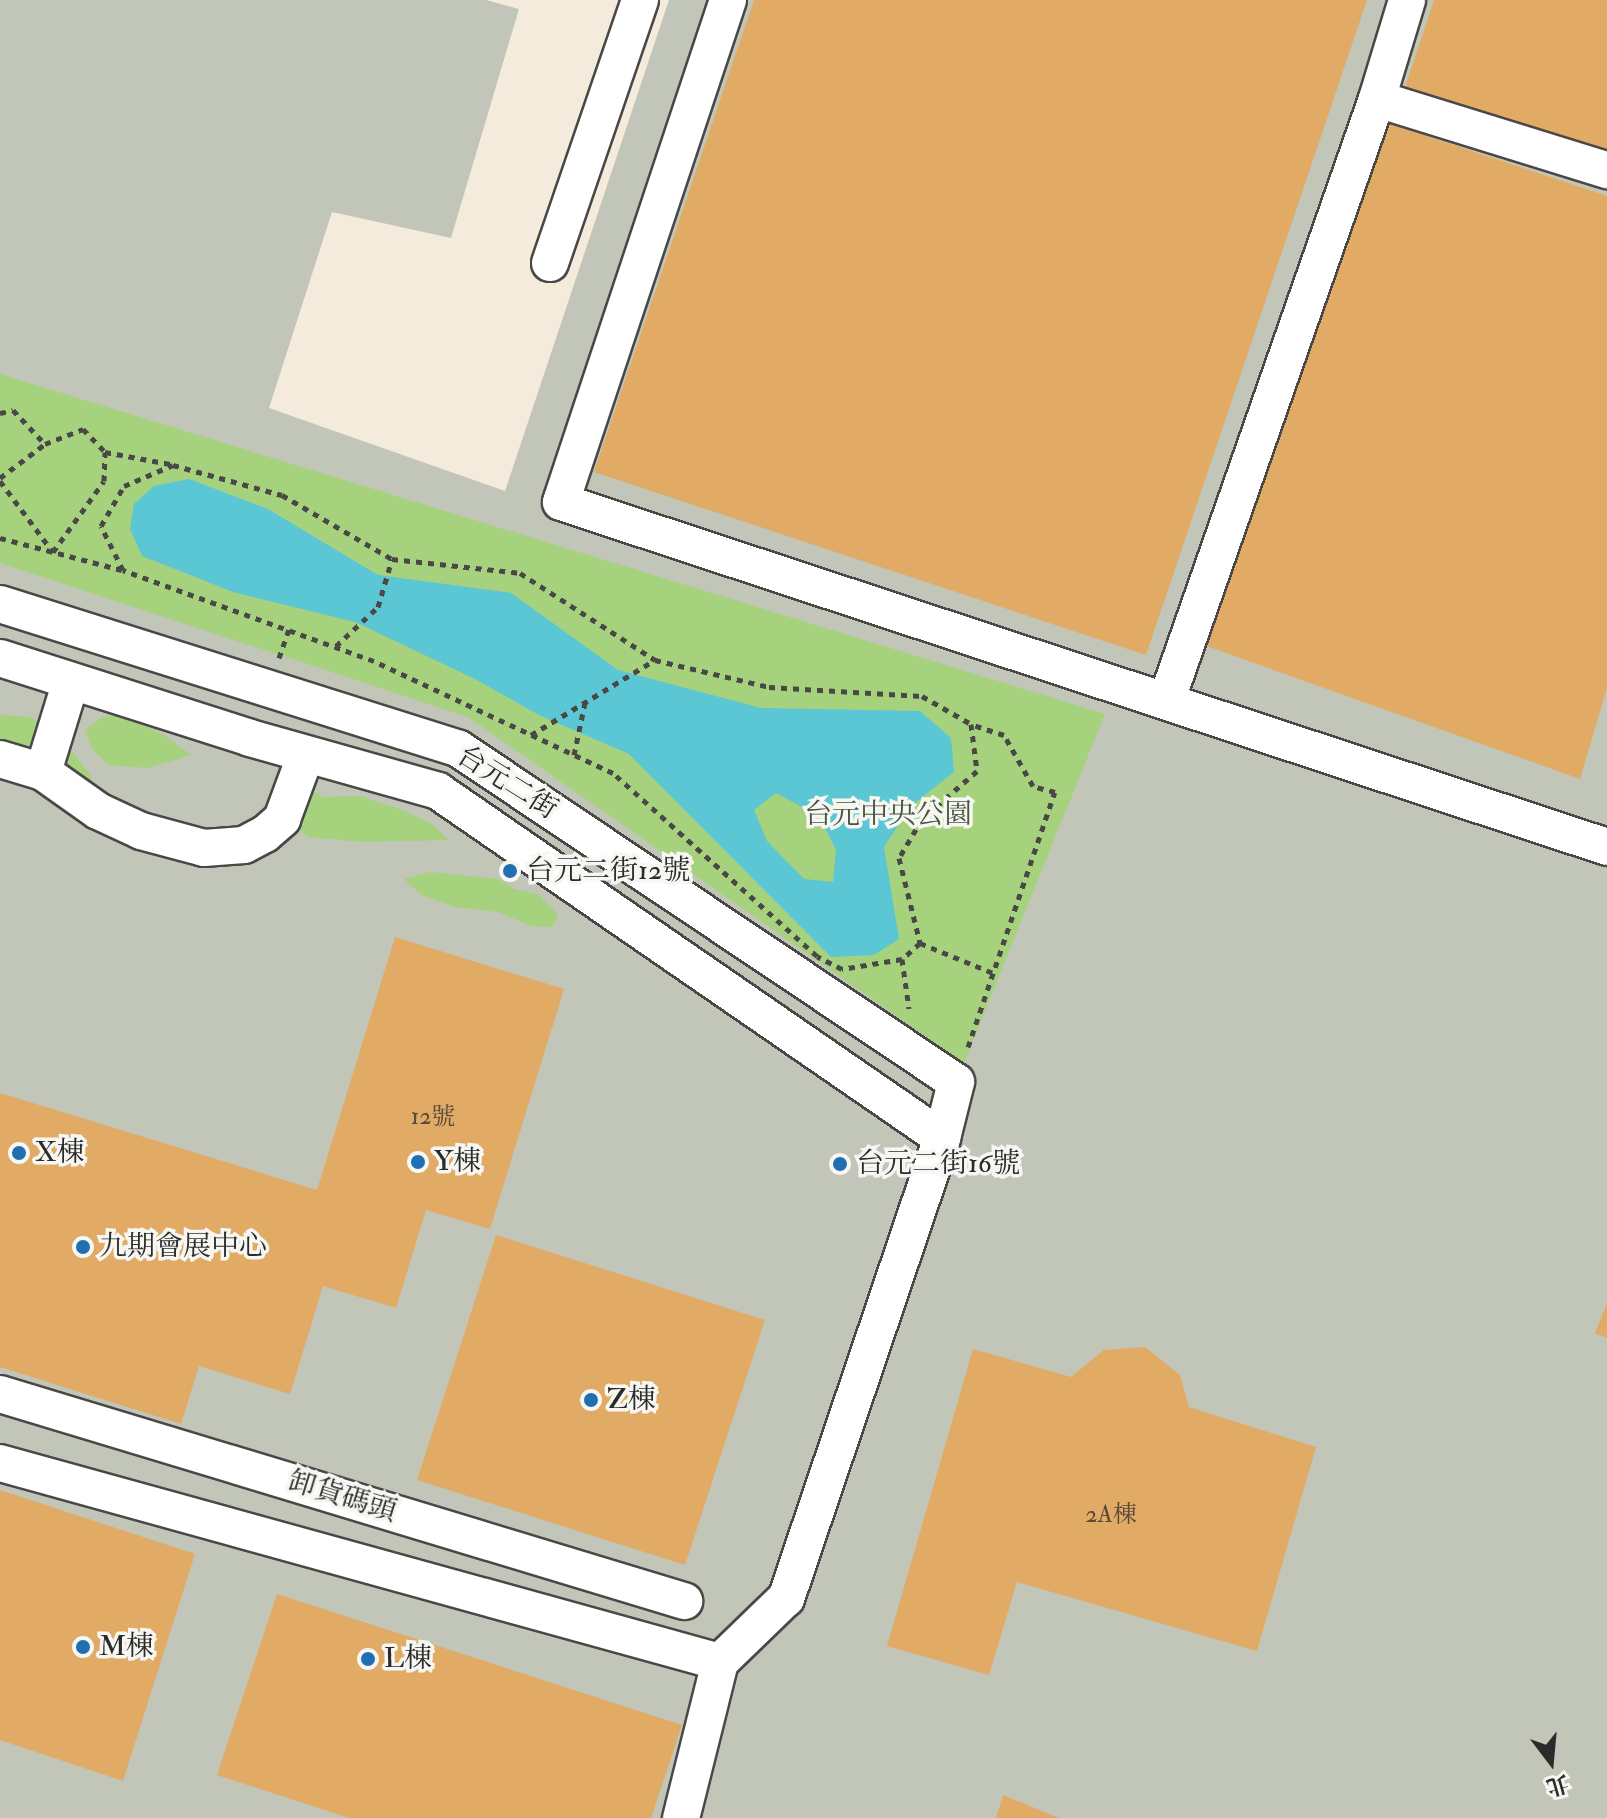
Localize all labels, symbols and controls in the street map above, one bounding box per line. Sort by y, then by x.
street label: 台元二街 [451,739,563,827]
park label: 台元中央公園 [804,798,972,832]
place label: 台元二街12號 [526,854,690,888]
marker: 台元二街12號 [501,862,519,880]
house number: 12號 [411,1103,455,1131]
place label: X棟 [35,1136,85,1170]
marker: X棟 [10,1144,28,1162]
place label: Y棟 [434,1145,481,1179]
place label: 台元二街16號 [856,1147,1020,1181]
marker: Y棟 [409,1153,427,1171]
marker: 台元二街16號 [831,1155,849,1173]
place label: 九期會展中心 [99,1230,267,1264]
marker: 九期會展中心 [74,1238,92,1256]
place label: Z棟 [607,1383,656,1417]
marker: Z棟 [582,1391,600,1409]
street label: 卸貨碼頭 [284,1465,400,1529]
house number: 2A棟 [1085,1501,1137,1529]
place label: M棟 [99,1630,154,1664]
marker: M棟 [74,1638,92,1656]
place label: L棟 [384,1642,432,1676]
marker: L棟 [359,1650,377,1668]
north arrow [1511,1722,1591,1802]
text: 北 [1543,1769,1572,1802]

